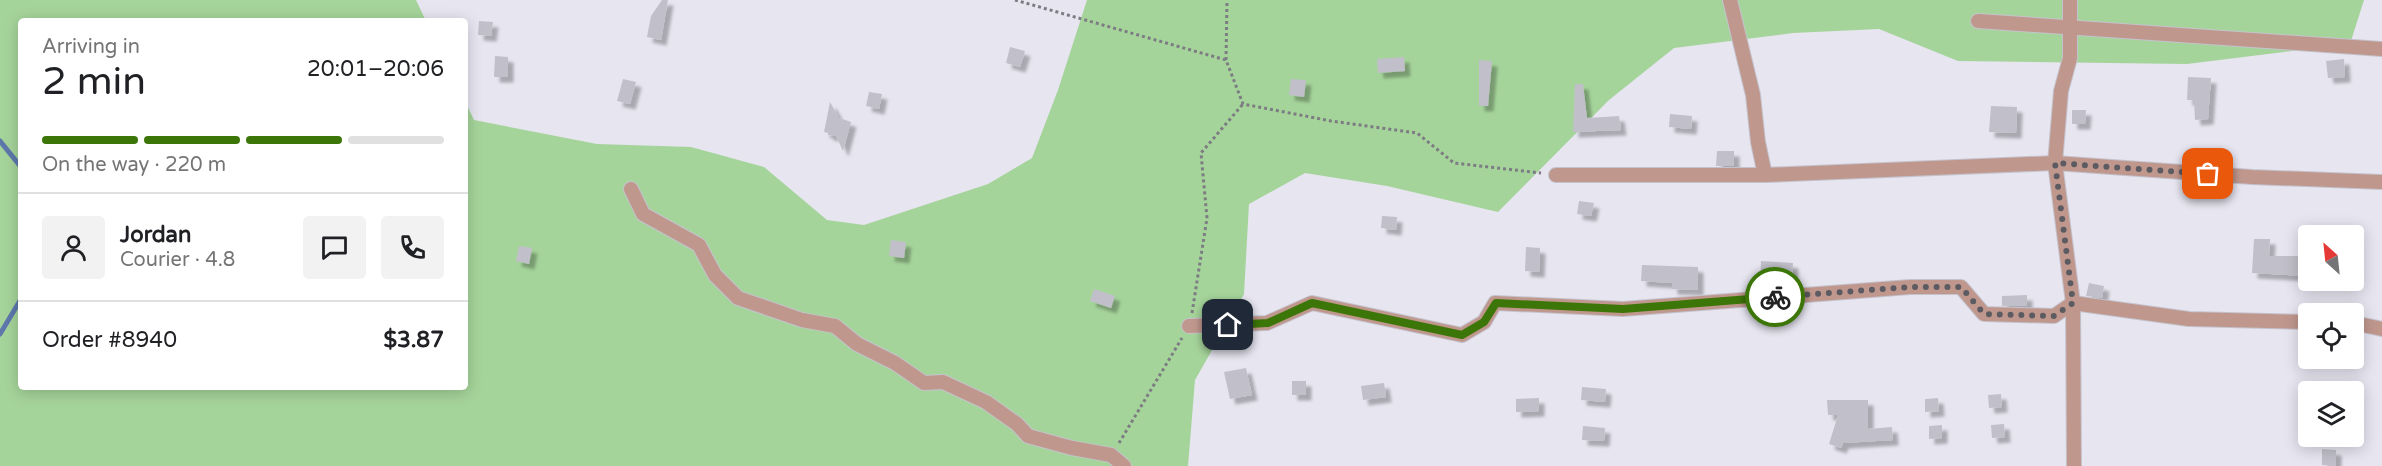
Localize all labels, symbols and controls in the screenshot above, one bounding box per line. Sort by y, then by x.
text: Arriving in [42,35,140,59]
text: 20:01–20:06 [307,56,444,82]
text: 2 min [42,58,146,105]
pin [2182,148,2233,199]
text: On the way · 220 m [42,153,226,177]
icon: bag [2191,157,2224,190]
button: person [42,216,105,279]
button: chat [303,216,366,279]
button: phone [381,216,444,279]
text: Jordan [120,222,191,248]
north arrow [2298,225,2364,291]
map controls [2298,225,2364,447]
text: Courier · 4.8 [120,248,235,272]
courier [1745,267,1805,327]
icon: bike [1759,281,1792,314]
pin [1202,299,1253,350]
button: locate [2298,303,2364,369]
icon: home [1211,308,1244,341]
text: Order #8940 [42,327,177,353]
text: $3.87 [383,327,444,353]
button: layers [2298,381,2364,447]

